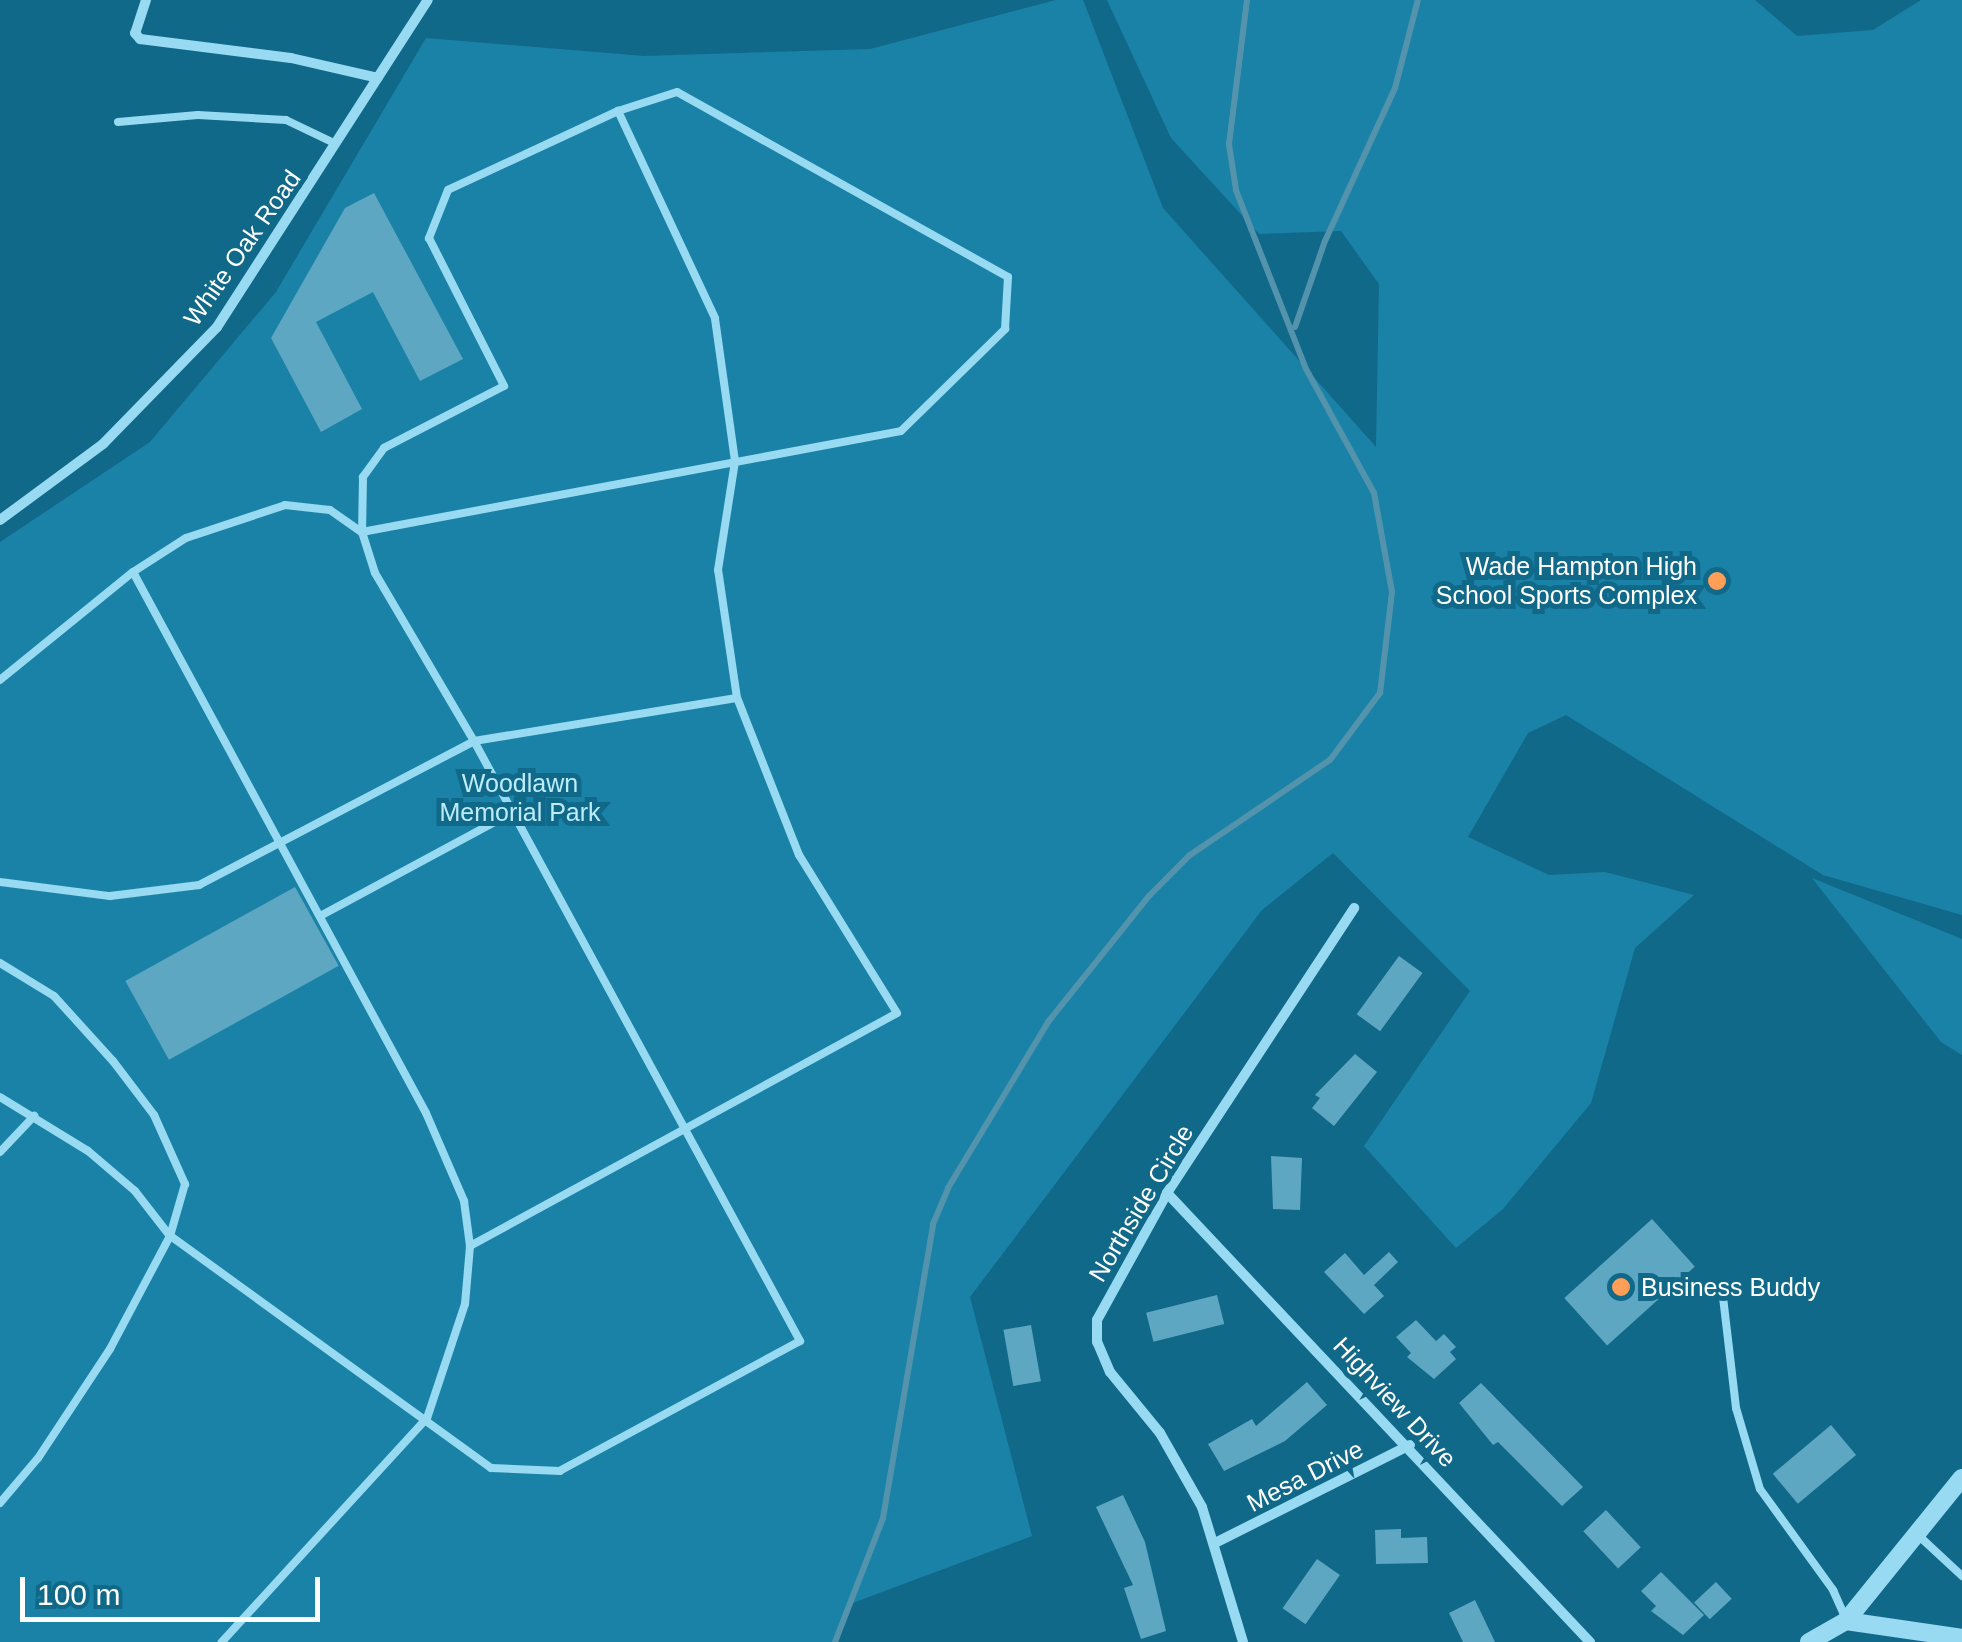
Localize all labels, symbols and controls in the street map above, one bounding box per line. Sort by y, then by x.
street label: White Oak Road [177,164,307,332]
place label: Wade Hampton High School Sports Complex [1436,552,1697,611]
marker: Wade Hampton High School Sports Complex [1706,570,1728,592]
park label: Woodlawn Memorial Park [439,769,601,828]
street label: Northside Circle [1082,1119,1200,1287]
place label: Business Buddy [1641,1272,1820,1302]
marker: Business Buddy [1610,1276,1632,1298]
street label: Highview Drive [1327,1331,1463,1473]
street label: Mesa Drive [1242,1434,1368,1518]
scale bar [25,1557,325,1619]
text: 100 m [37,1578,120,1611]

